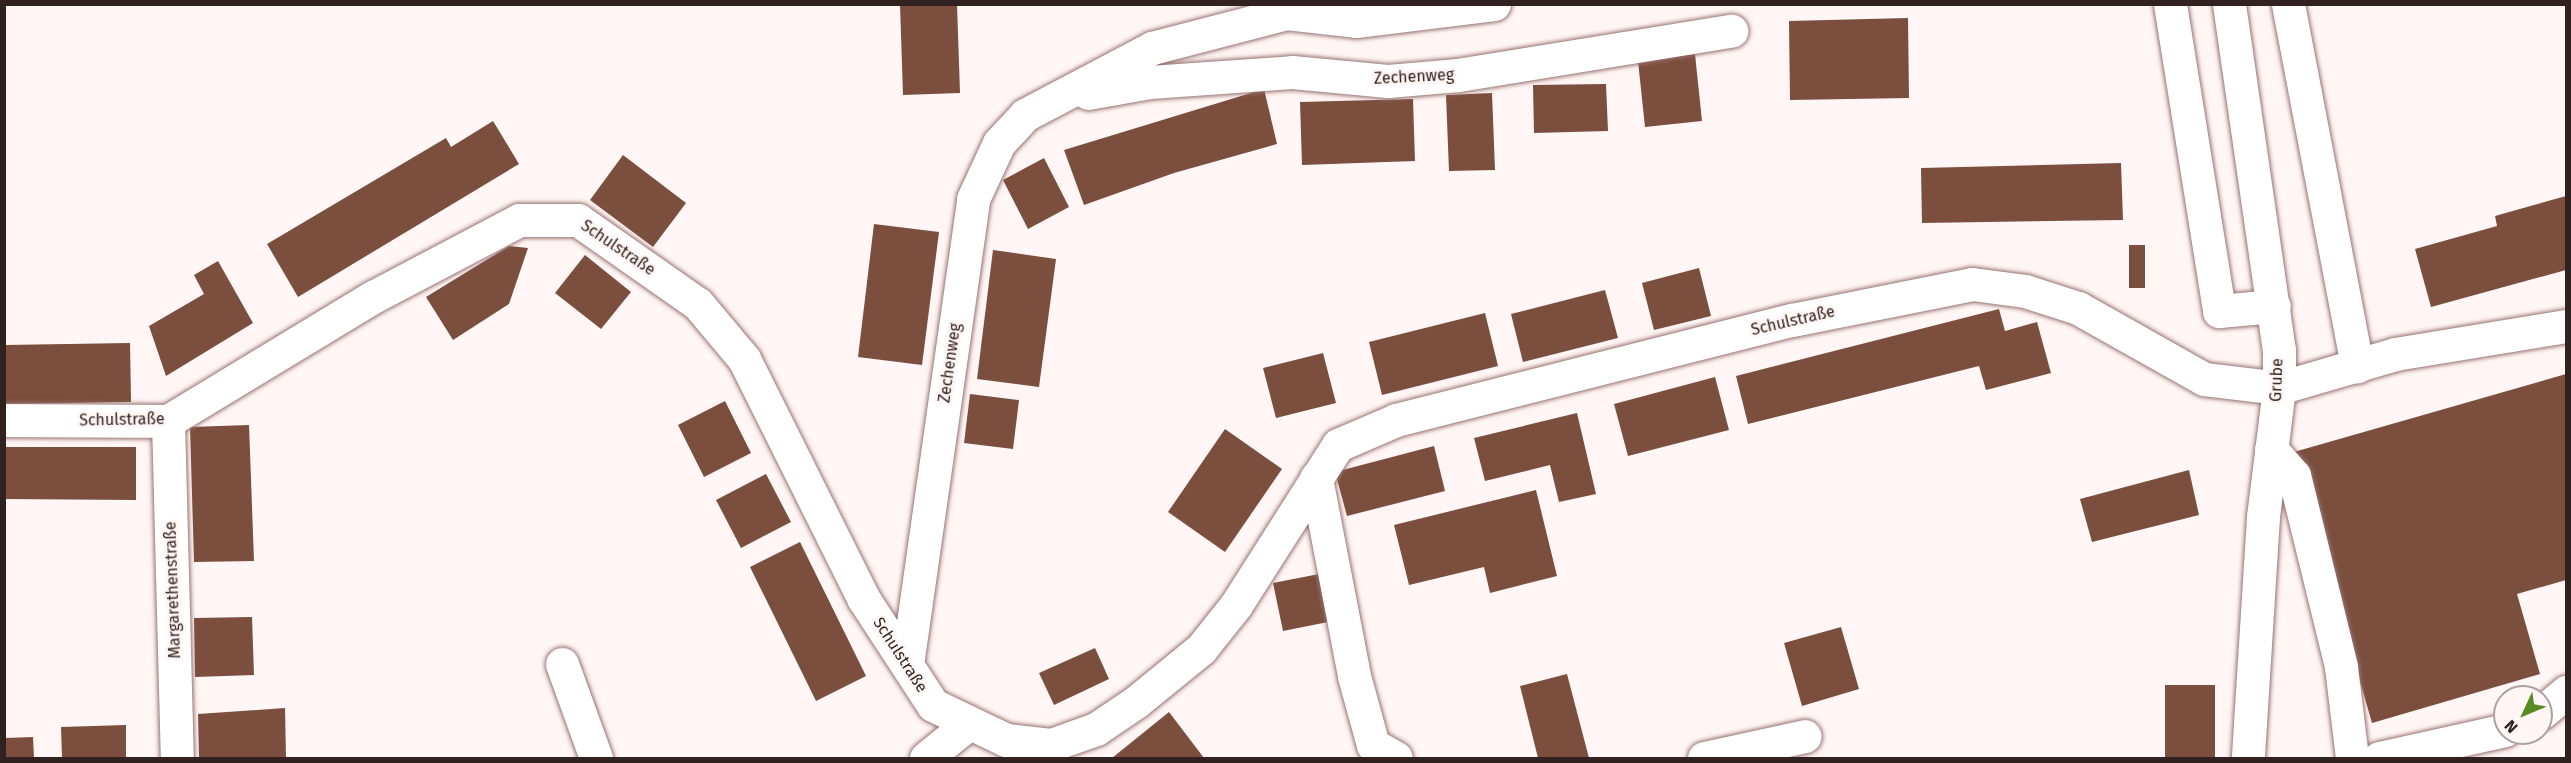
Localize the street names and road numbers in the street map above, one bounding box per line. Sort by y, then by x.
street label: Zechenweg [1373,65,1455,89]
street label: Schulstraße [577,216,659,280]
street label: Schulstraße [1749,302,1837,340]
street label: Zechenweg [935,322,965,404]
street label: Grube [2267,358,2287,402]
street label: Schulstraße [79,410,165,430]
street label: Margarethenstraße [161,521,185,659]
street label: Schulstraße [869,614,931,696]

